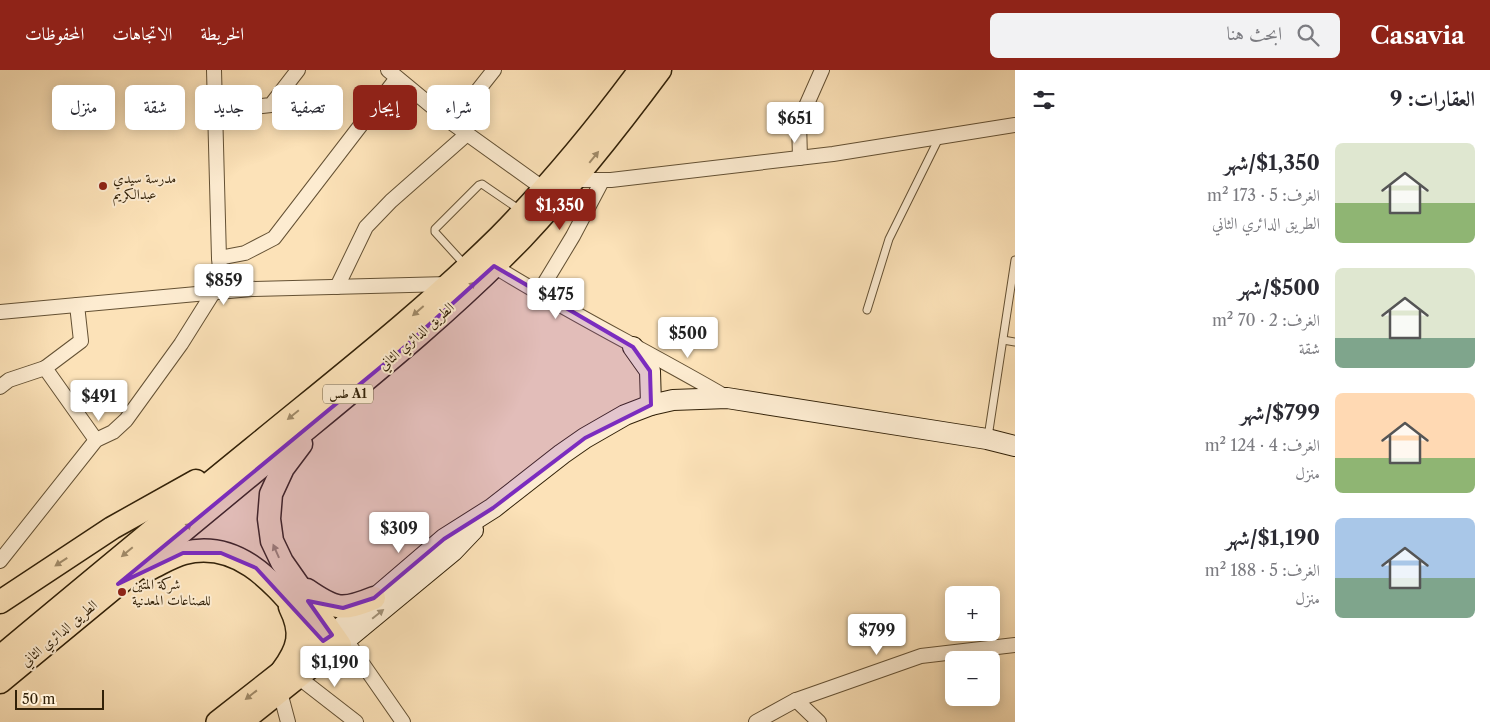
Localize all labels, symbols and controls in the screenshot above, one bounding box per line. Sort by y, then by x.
search box [990,13,1340,58]
icon: search [1294,21,1322,49]
text: Casavia [1370,21,1465,50]
text: ابحث هنا [1226,22,1282,45]
text: المحفوظات [25,23,84,45]
text: الاتجاهات [112,23,172,45]
text: الخريطة [200,23,244,45]
chip: منزل [52,85,115,130]
chip: شقة [125,85,185,130]
chip: جديد [195,85,262,130]
chip: تصفية [272,85,343,130]
chip: إيجار [353,85,417,130]
chip: شراء [427,85,490,130]
icon: filters [1030,86,1058,114]
text: العقارات: 9 [1390,86,1475,111]
pin: $651 [765,102,825,144]
text: $651 [778,108,812,128]
text: $1,350/شهر [1224,150,1320,175]
one-way arrow [589,151,600,164]
icon: home [1375,163,1435,223]
place label: مدرسة سيدي عبدالكريم [113,169,176,207]
marker: مدرسة سيدي عبدالكريم [97,180,109,192]
text: الغرف: 5 · 173 m² [1207,185,1320,205]
pin: $1,350 [519,189,601,231]
text: $1,350 [536,195,584,215]
text: الطريق الدائري الثاني [1212,213,1320,233]
pin: $859 [194,264,254,306]
text: $859 [205,270,243,290]
text: $500/شهر [1238,275,1320,300]
pin: $475 [526,278,586,320]
one-way arrow [464,282,477,293]
text: $475 [538,284,574,304]
icon: home [1375,288,1435,348]
street label: الطريق الدائري الثاني [374,298,460,376]
one-way arrow [412,305,424,317]
text: الغرف: 2 · 70 m² [1212,310,1320,330]
pin: $500 [658,316,718,359]
text: $500 [669,323,707,343]
text: شقة [1299,338,1320,358]
pin: $491 [69,380,129,422]
road number: طس A1 [323,384,373,404]
text: $491 [81,386,117,406]
text: $799/شهر [1240,400,1320,425]
one-way arrow [287,410,300,421]
icon: home [1375,413,1435,473]
text: الغرف: 4 · 124 m² [1205,435,1320,455]
text: منزل [1295,463,1320,483]
pin: $309 [369,512,429,554]
text: $309 [380,518,418,538]
one-way arrow [180,523,192,534]
text: $1,190/شهر [1226,525,1320,550]
icon: home [1375,538,1435,598]
one-way arrow [272,543,281,558]
one-way arrow [121,546,134,557]
one-way arrow [54,557,68,566]
text: الغرف: 5 · 188 m² [1205,560,1320,580]
place label: شركة المتين للصناعات المعدنية [132,575,211,609]
marker: شركة المتين للصناعات المعدنية [116,586,128,598]
map controls [945,586,1000,706]
button: + [945,586,1000,641]
text: منزل [1295,588,1320,608]
street label: الطريق الدائري الثاني [17,596,103,673]
one-way arrow [371,609,384,620]
pin: $799 [847,614,907,656]
text: $799 [859,620,895,640]
pin: $1,190 [294,646,376,688]
button: − [945,651,1000,706]
text: $1,190 [311,652,359,672]
scale bar [15,687,104,710]
text: 50 m [22,690,55,708]
one-way arrow [245,690,258,701]

